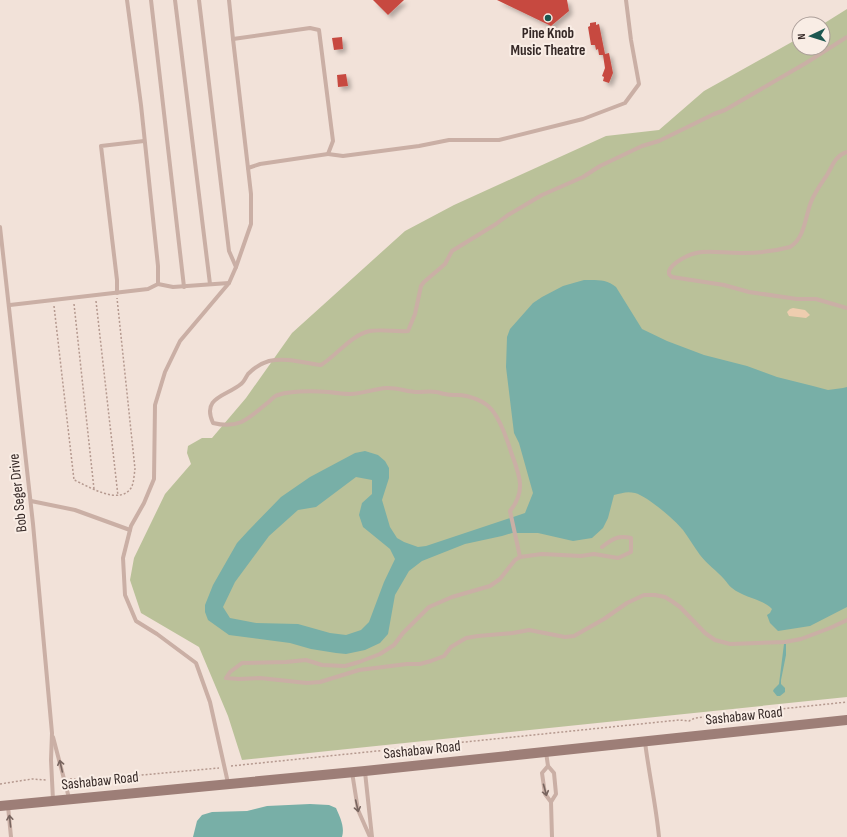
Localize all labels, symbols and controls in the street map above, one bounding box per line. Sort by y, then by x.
marker: Pine Knob Music Theatre [543,13,553,23]
north arrow [791,16,831,56]
place label: Pine Knob Music Theatre [511,24,585,60]
text: N [795,33,808,40]
street label: Bob Seger Drive [4,453,32,533]
street label: Sashabaw Road [704,703,784,729]
street label: Sashabaw Road [382,737,462,763]
one-way arrow [57,760,65,773]
street label: Sashabaw Road [60,768,140,794]
one-way arrow [542,784,550,797]
one-way arrow [354,799,362,812]
one-way arrow [6,815,14,828]

